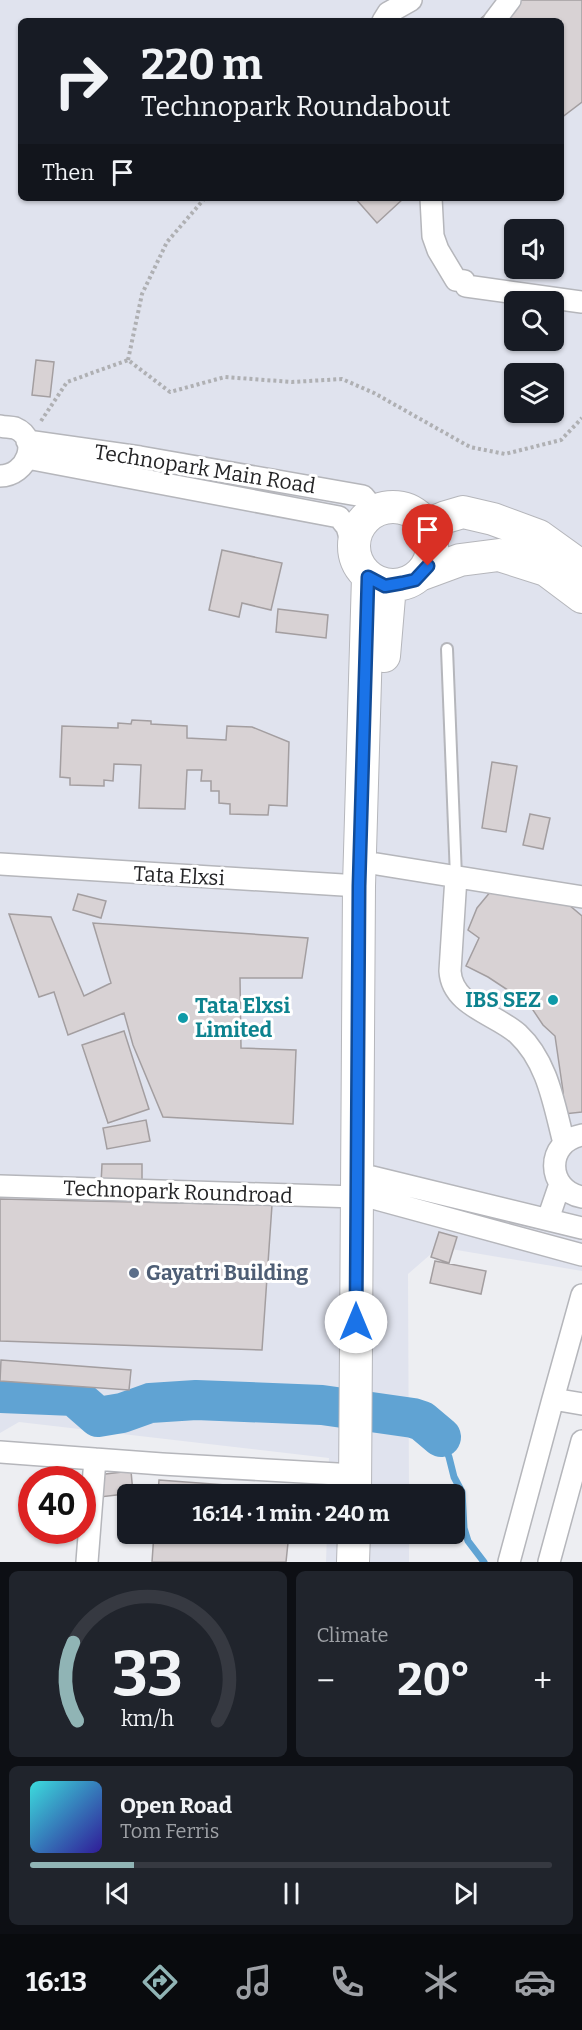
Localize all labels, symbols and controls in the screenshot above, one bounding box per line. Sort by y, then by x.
text: 220 m [141,40,263,90]
icon: right [42,42,120,120]
text: Technopark Roundabout [141,91,451,123]
icon: arrive [106,156,139,189]
text: Then [42,159,94,186]
map controls [504,219,564,423]
button: sound [504,219,564,279]
button: search [504,291,564,351]
button: layers [504,363,564,423]
street label: Technopark Main Road [93,439,317,499]
pin [402,504,453,566]
icon: arrive [411,513,444,546]
street label: Tata Elxsi [133,861,225,891]
place label: IBS SEZ [465,987,541,1013]
place label: Tata Elxsi Limited [195,993,290,1043]
marker: IBS SEZ [546,993,560,1007]
marker: Tata Elxsi Limited [176,1011,190,1025]
street label: Technopark Roundroad [63,1175,293,1209]
place label: Gayatri Building [146,1260,308,1286]
marker: Gayatri Building [127,1266,141,1280]
position arrow [324,1290,388,1354]
speed limit sign: 40 [18,1466,96,1544]
text: 16:14 · 1 min · 240 m [193,1500,389,1527]
text: Climate [317,1623,388,1647]
text: 33 [112,1637,183,1712]
text: 20° [397,1653,471,1707]
text: − [317,1661,335,1701]
text: + [533,1661,552,1701]
text: km/h [121,1706,174,1732]
text: Open Road [120,1792,232,1819]
text: Tom Ferris [120,1819,219,1843]
icon: previous [101,1877,134,1910]
icon: pause [275,1877,308,1910]
icon: next [449,1877,482,1910]
icon: directions [139,1961,181,2003]
icon: music [233,1961,275,2003]
icon: phone [326,1961,368,2003]
icon: climate [420,1961,462,2003]
icon: car [514,1961,556,2003]
text: 16:13 [26,1966,87,1998]

